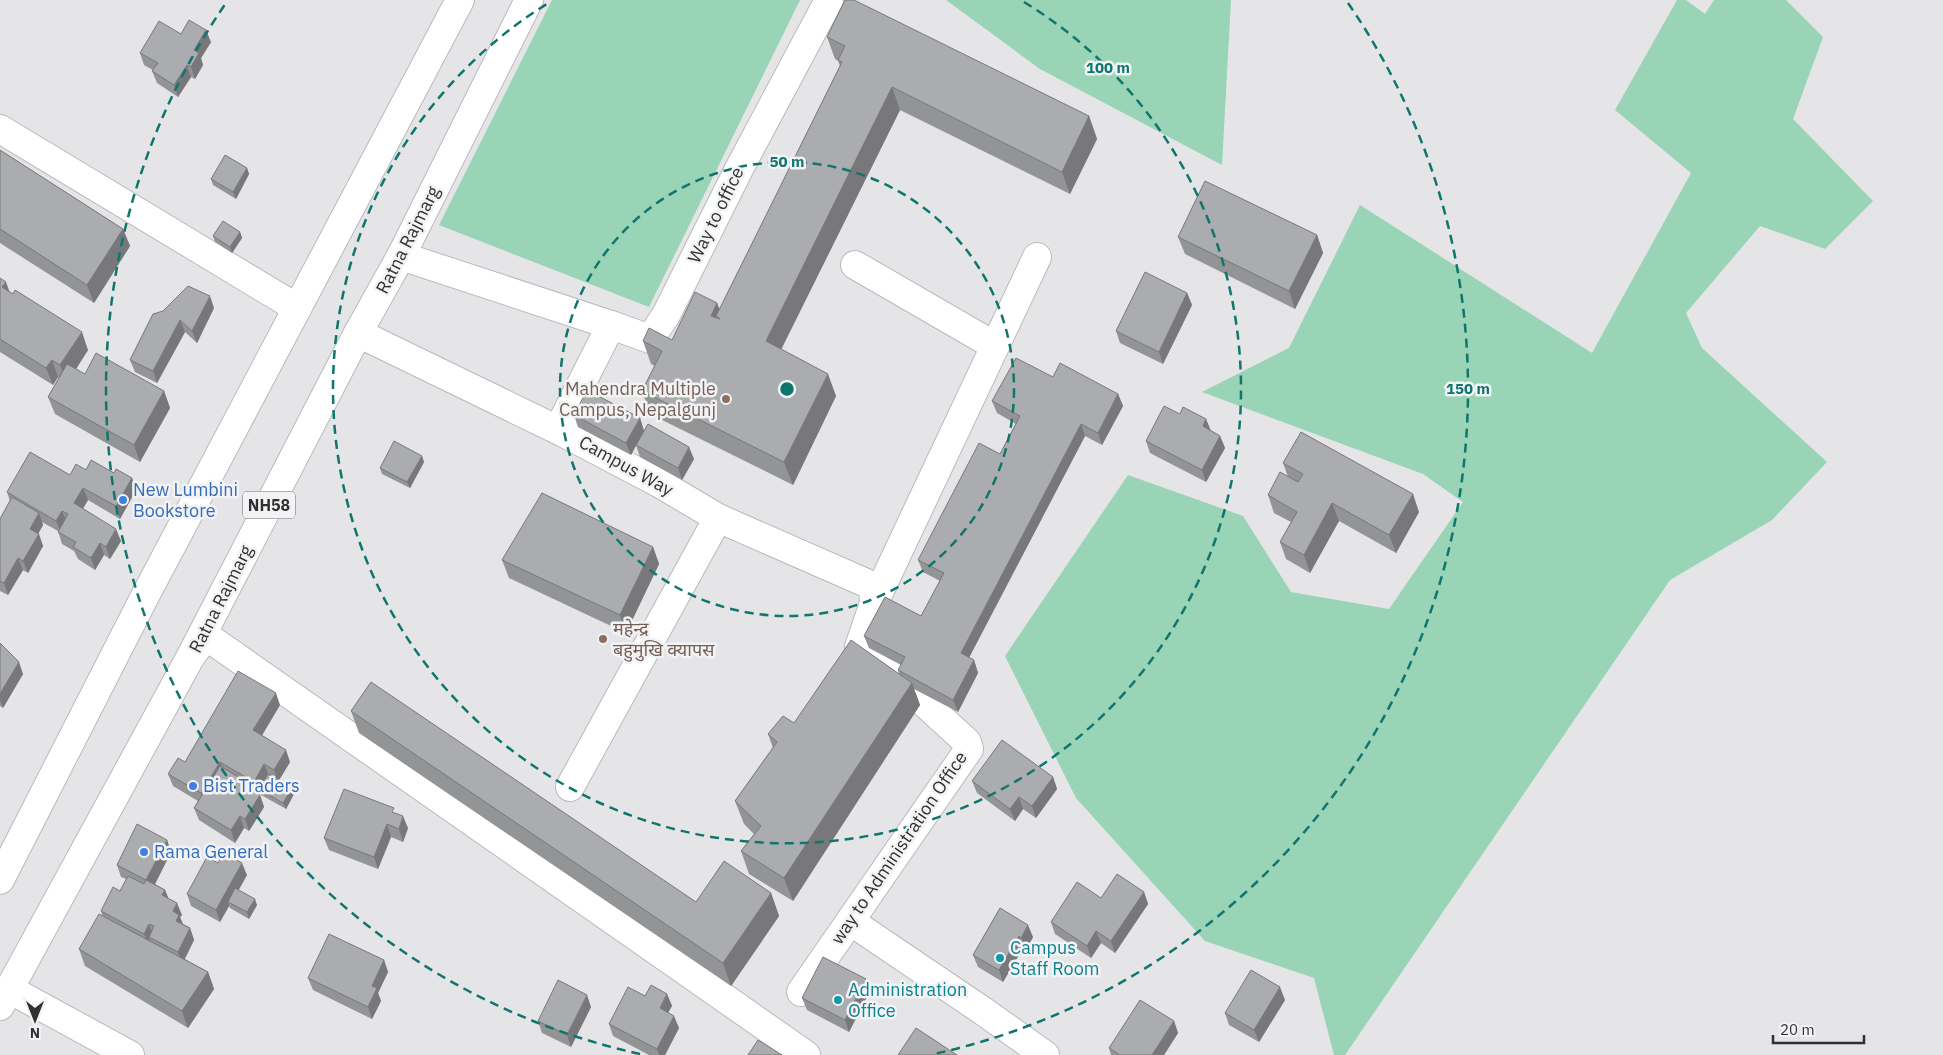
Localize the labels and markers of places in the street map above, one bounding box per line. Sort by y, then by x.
place label: Mahendra Multiple Campus, Nepalgunj [559,377,716,421]
centre of rings [778,380,796,398]
marker: Mahendra Multiple Campus, Nepalgunj [720,393,732,405]
place label: New Lumbini Bookstore [133,478,238,522]
marker: New Lumbini Bookstore [117,494,129,506]
place label: महेन्द्र बहुमुखि क्यापस [613,617,715,662]
marker: महेन्द्र बहुमुखि क्यापस [597,633,609,645]
place label: Bist Traders [203,774,300,797]
marker: Bist Traders [187,780,199,792]
place label: Rama General [154,840,268,863]
marker: Rama General [138,846,150,858]
place label: Campus Staff Room [1010,936,1099,980]
marker: Campus Staff Room [994,952,1006,964]
place label: Administration Office [848,978,967,1022]
marker: Administration Office [832,994,844,1006]

